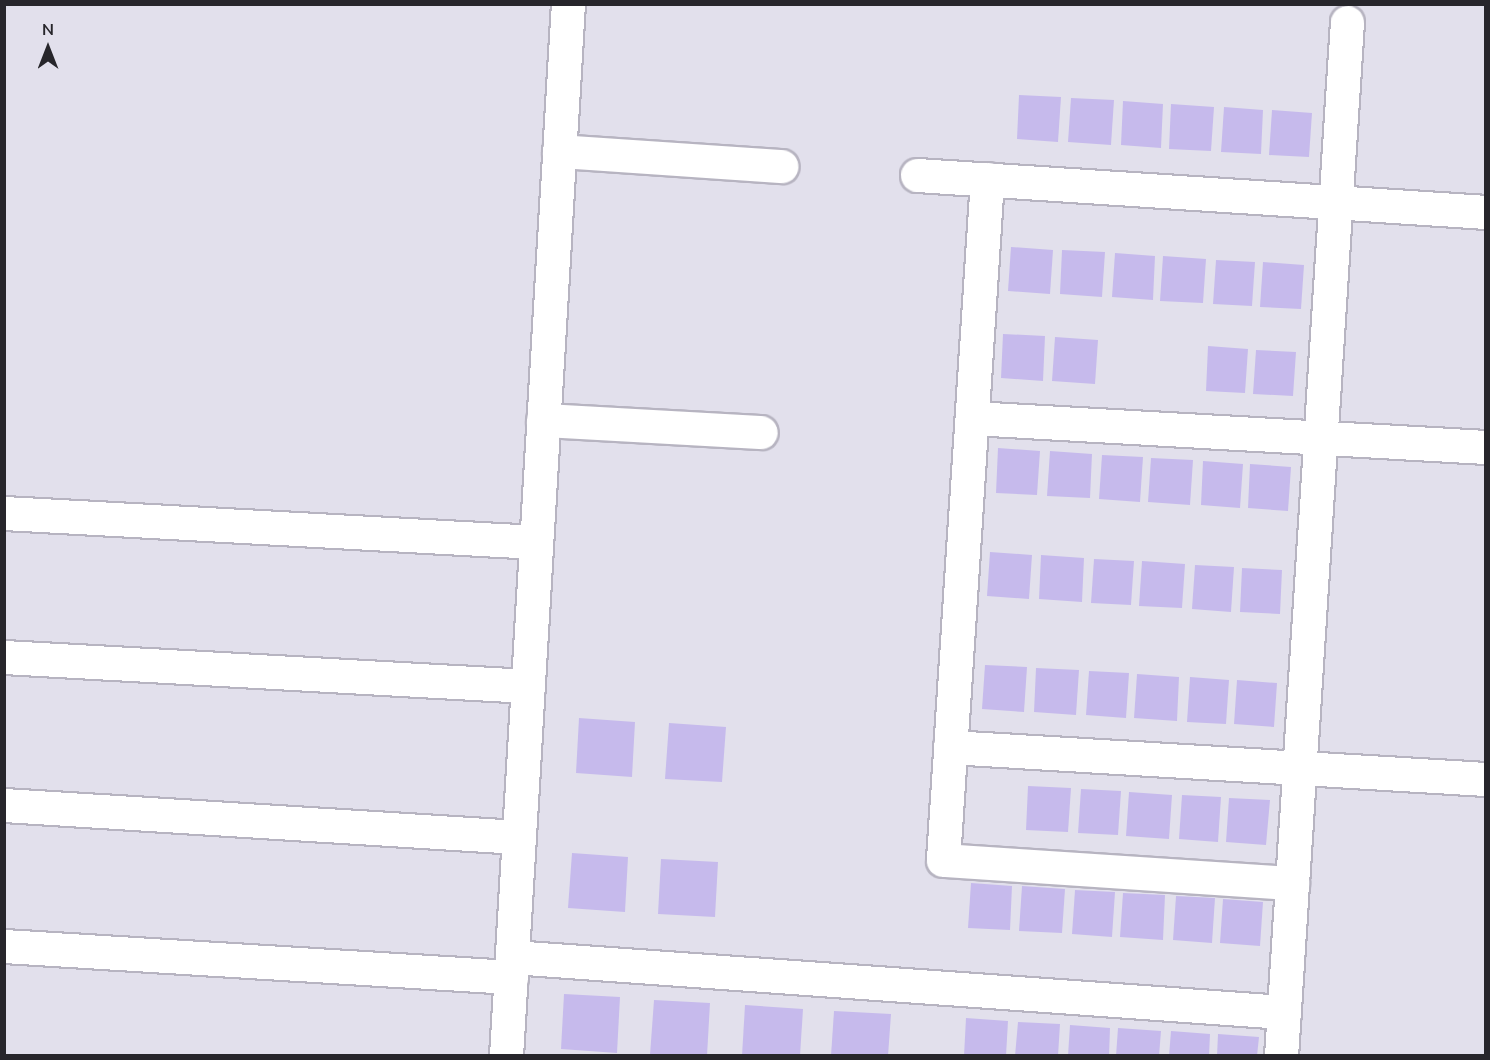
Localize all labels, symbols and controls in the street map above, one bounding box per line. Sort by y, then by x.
north arrow [18,18,78,78]
text: N [42,19,54,41]

